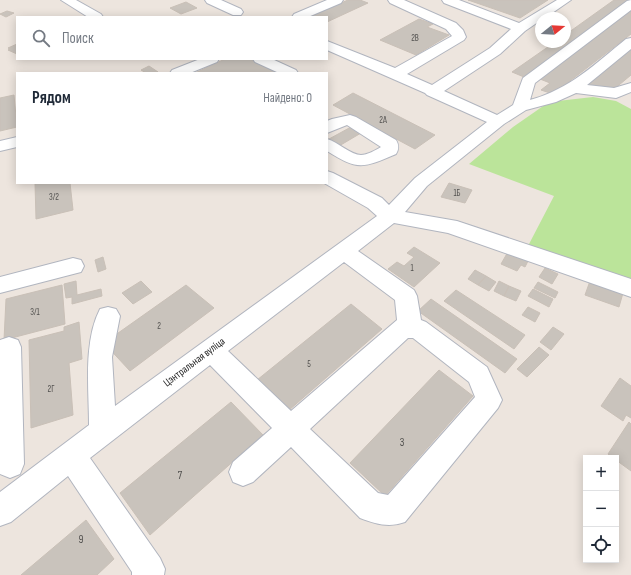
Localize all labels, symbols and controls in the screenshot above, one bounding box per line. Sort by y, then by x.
north arrow [535,12,571,48]
search box [16,16,328,60]
icon: search [30,27,52,49]
text: Поиск [62,29,94,48]
house number: 2В [411,33,419,44]
text: Рядом [32,88,71,108]
text: Найдено: 0 [263,90,312,106]
house number: 2А [379,115,387,126]
house number: 1Б [453,188,461,199]
house number: 3/2 [49,192,59,203]
house number: 1 [410,263,414,274]
house number: 3/1 [30,307,41,318]
house number: 2 [157,321,161,332]
street label: Цэнтральная вуліца [161,335,227,389]
house number: 5 [307,359,311,370]
house number: 2Г [48,384,55,395]
house number: 3 [400,436,405,449]
map controls [583,455,619,563]
button: + [583,455,619,491]
house number: 7 [178,469,183,482]
button: − [583,491,619,527]
button: locate [583,527,619,563]
house number: 9 [79,533,84,546]

